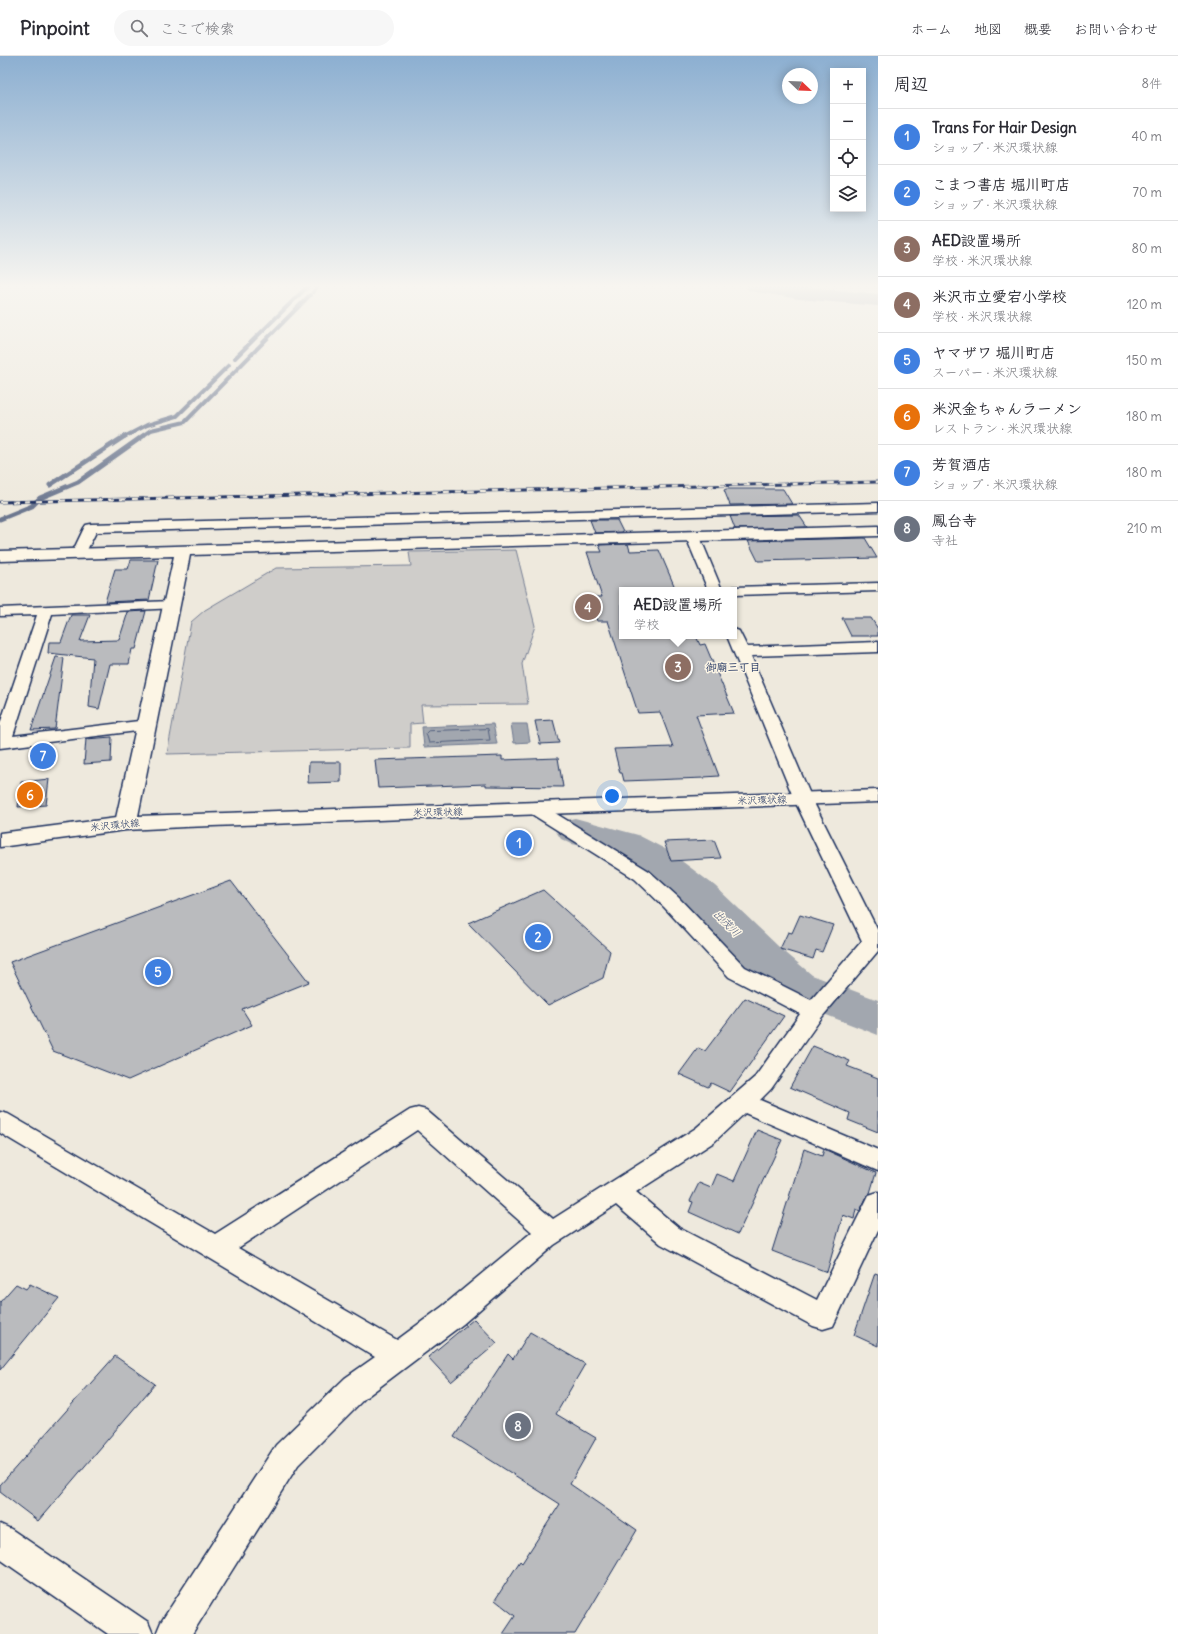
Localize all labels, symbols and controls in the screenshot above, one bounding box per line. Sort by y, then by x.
search box [114,10,394,46]
text: Pinpoint [20,16,90,40]
icon: search [128,17,150,39]
text: ここで検索 [160,19,235,38]
text: ホーム [911,20,952,38]
text: 地図 [974,20,1002,38]
text: 概要 [1024,20,1052,38]
text: お問い合わせ [1074,20,1158,38]
north arrow [782,68,818,104]
map controls [830,68,866,212]
button: + [830,68,866,104]
text: 周辺 [894,73,928,95]
text: 8件 [1142,75,1162,92]
button: − [830,104,866,140]
text: Trans For Hair Design [932,118,1077,137]
text: 1 [904,128,910,145]
text: 40 m [1131,128,1162,145]
text: ショップ · 米沢環状線 [932,139,1058,156]
button: locate [830,140,866,176]
text: こまつ書店 堀川町店 [932,175,1071,194]
button: layers [830,176,866,212]
text: 2 [903,184,911,201]
text: 70 m [1133,184,1162,201]
text: ショップ · 米沢環状線 [932,196,1058,213]
text: AED設置場所 [932,231,1021,250]
text: 3 [903,240,911,257]
text: 80 m [1131,240,1162,257]
text: 学校 · 米沢環状線 [932,252,1032,269]
text: 米沢市立愛宕小学校 [932,287,1067,306]
text: 4 [903,296,911,313]
text: 120 m [1127,296,1162,313]
text: 学校 · 米沢環状線 [932,308,1032,325]
text: ヤマザワ 堀川町店 [932,343,1056,362]
text: 5 [903,352,911,369]
text: 150 m [1126,352,1162,369]
text: スーパー · 米沢環状線 [932,364,1058,381]
text: 米沢金ちゃんラーメン [932,399,1082,418]
text: 6 [903,408,911,425]
text: 180 m [1126,408,1162,425]
text: レストラン · 米沢環状線 [932,420,1072,437]
text: 芳賀酒店 [932,455,992,474]
text: 7 [904,464,910,481]
text: 180 m [1126,464,1162,481]
text: ショップ · 米沢環状線 [932,476,1058,493]
text: 鳳台寺 [932,511,977,530]
text: 8 [903,520,911,537]
text: 210 m [1127,520,1162,537]
text: 寺社 [932,532,958,549]
popup [619,587,737,639]
pin: 4 [575,592,601,622]
text: AED設置場所 [633,595,723,614]
text: 学校 [633,616,659,633]
pin: 3 [665,652,691,682]
district label: 御廟三丁目 [706,660,761,674]
pin: 7 [30,741,56,771]
pin: 6 [17,780,43,810]
your location [602,786,622,806]
street label: 米沢環状線 [737,793,787,807]
street label: 米沢環状線 [413,805,463,819]
street label: 米沢環状線 [89,816,141,834]
pin: 1 [506,828,532,858]
water label: 出茂川 [710,906,744,940]
pin: 2 [525,922,551,952]
pin: 5 [145,957,171,987]
pin: 8 [505,1411,531,1441]

